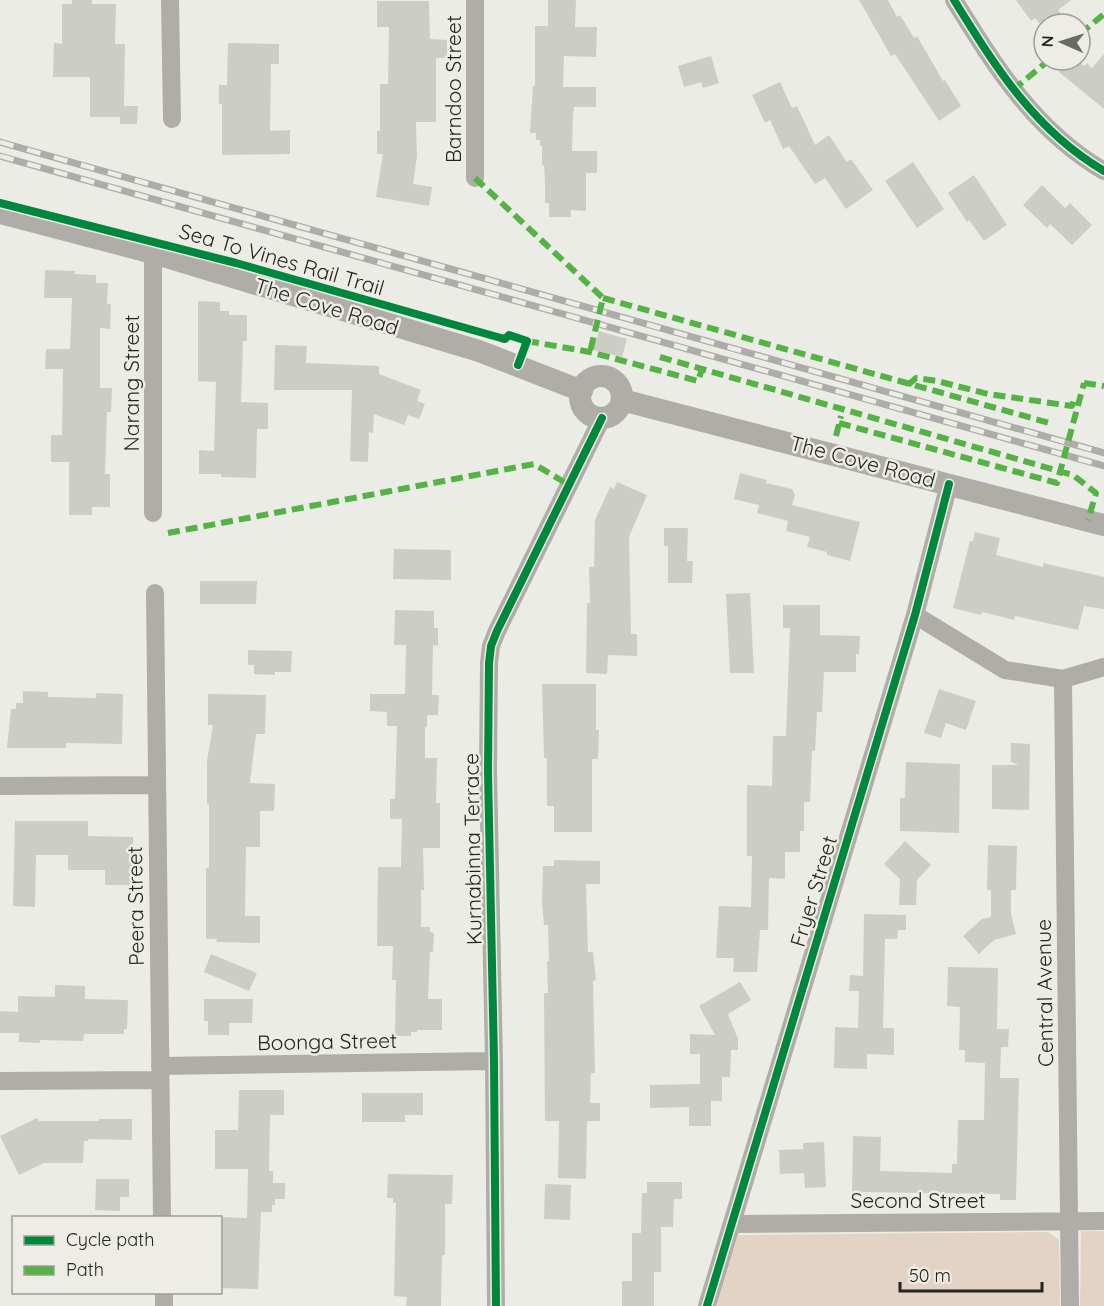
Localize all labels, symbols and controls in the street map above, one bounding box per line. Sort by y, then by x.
north arrow [1032,12,1092,72]
street label: Barndoo Street [440,15,466,163]
text: N [1037,35,1057,48]
street label: Sea To Vines Rail Trail [176,217,388,301]
street label: The Cove Road [252,272,402,340]
street label: Narang Street [118,315,144,451]
street label: The Cove Road [788,429,938,493]
street label: Kurnabinna Terrace [457,753,487,945]
street label: Fryer Street [784,832,842,950]
street label: Peera Street [121,846,149,966]
street label: Central Avenue [1030,919,1058,1067]
street label: Boonga Street [257,1027,397,1055]
street label: Second Street [850,1187,986,1213]
legend [12,1216,222,1294]
text: Cycle path [66,1228,154,1251]
scale bar [900,1255,1042,1293]
text: Path [66,1258,104,1281]
text: 50 m [909,1264,951,1287]

